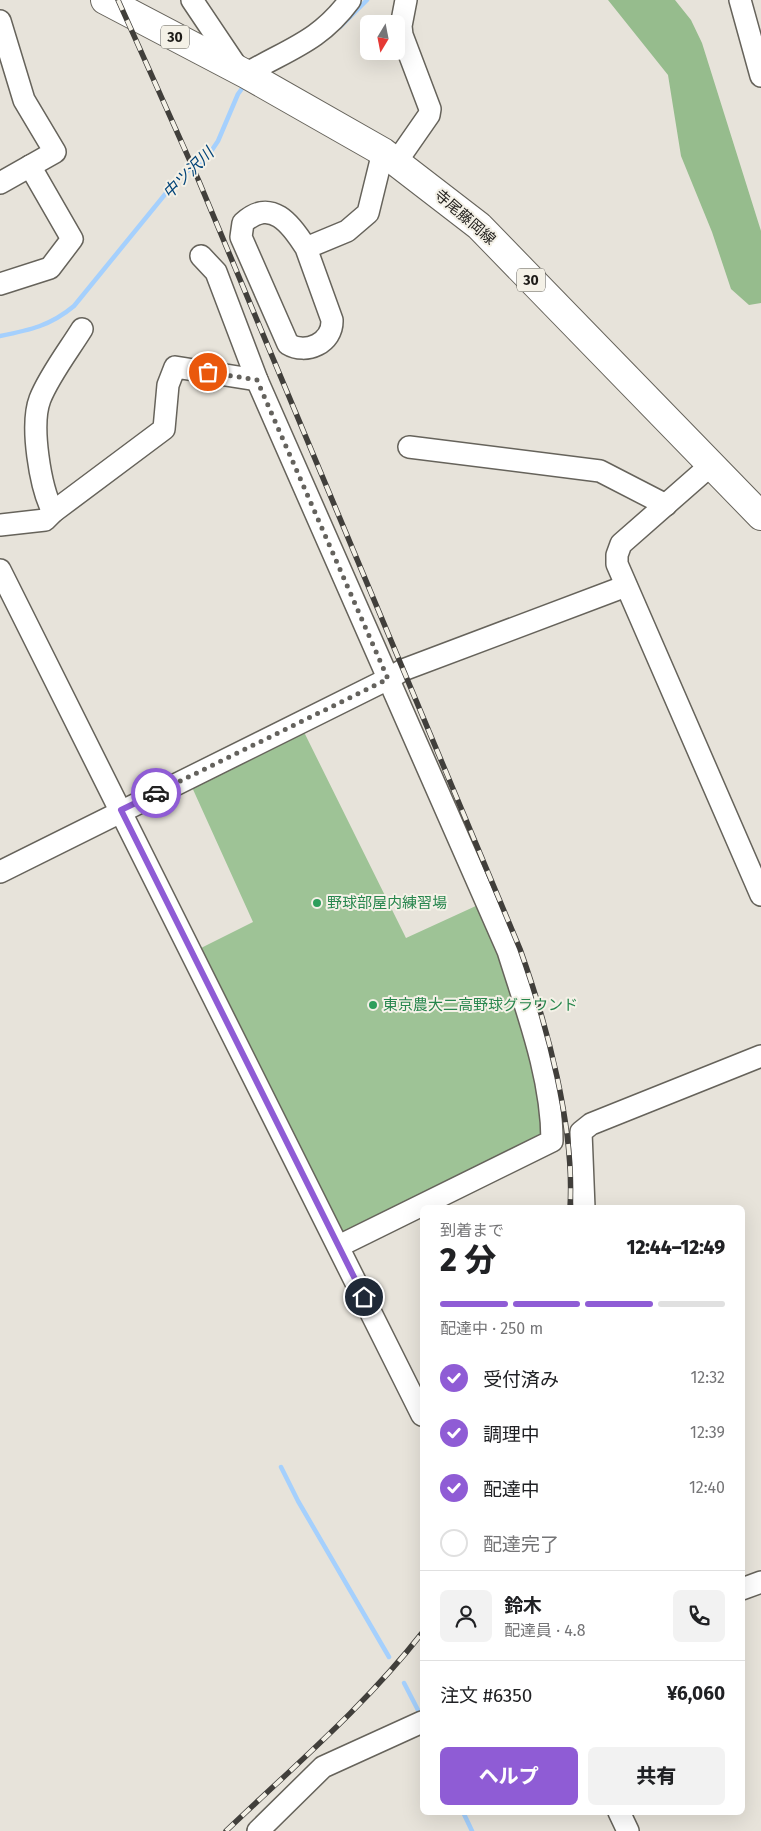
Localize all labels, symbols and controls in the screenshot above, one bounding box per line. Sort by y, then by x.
north arrow [360,15,405,60]
map controls [360,15,405,60]
road number: 30 [161,26,189,48]
water label: 中ツ沢川 [159,142,219,202]
street label: 寺尾藤岡線 [431,186,499,248]
road number: 30 [517,268,545,292]
pin [187,351,229,393]
icon: bag [194,358,222,386]
courier [131,768,181,818]
icon: car [142,779,170,807]
place label: 野球部屋内練習場 [327,894,447,912]
marker: 野球部屋内練習場 [311,897,323,909]
place label: 東京農大二高野球グラウンド [383,996,578,1014]
marker: 東京農大二高野球グラウンド [367,999,379,1011]
text: 到着まで [440,1221,504,1240]
text: 12:44–12:49 [626,1236,725,1259]
text: 2 分 [440,1241,496,1279]
pin [343,1276,385,1318]
icon: home [350,1283,378,1311]
text: 配達中 · 250 m [440,1319,543,1338]
icon: check [440,1364,468,1392]
text: 受付済み [483,1368,559,1391]
text: 12:32 [690,1368,725,1387]
icon: check [440,1419,468,1447]
text: 調理中 [483,1423,540,1446]
text: 12:39 [690,1423,725,1442]
icon: check [440,1474,468,1502]
text: 配達中 [483,1478,540,1501]
text: 12:40 [689,1478,725,1497]
text: 配達完了 [483,1533,559,1556]
button: person [440,1590,492,1642]
button: phone [673,1590,725,1642]
text: 鈴木 [504,1594,542,1617]
text: 配達員 · 4.8 [504,1621,586,1640]
text: ¥6,060 [667,1682,725,1705]
text: 注文 #6350 [440,1684,532,1707]
button: ヘルプ [440,1747,578,1805]
button: 共有 [588,1747,725,1805]

